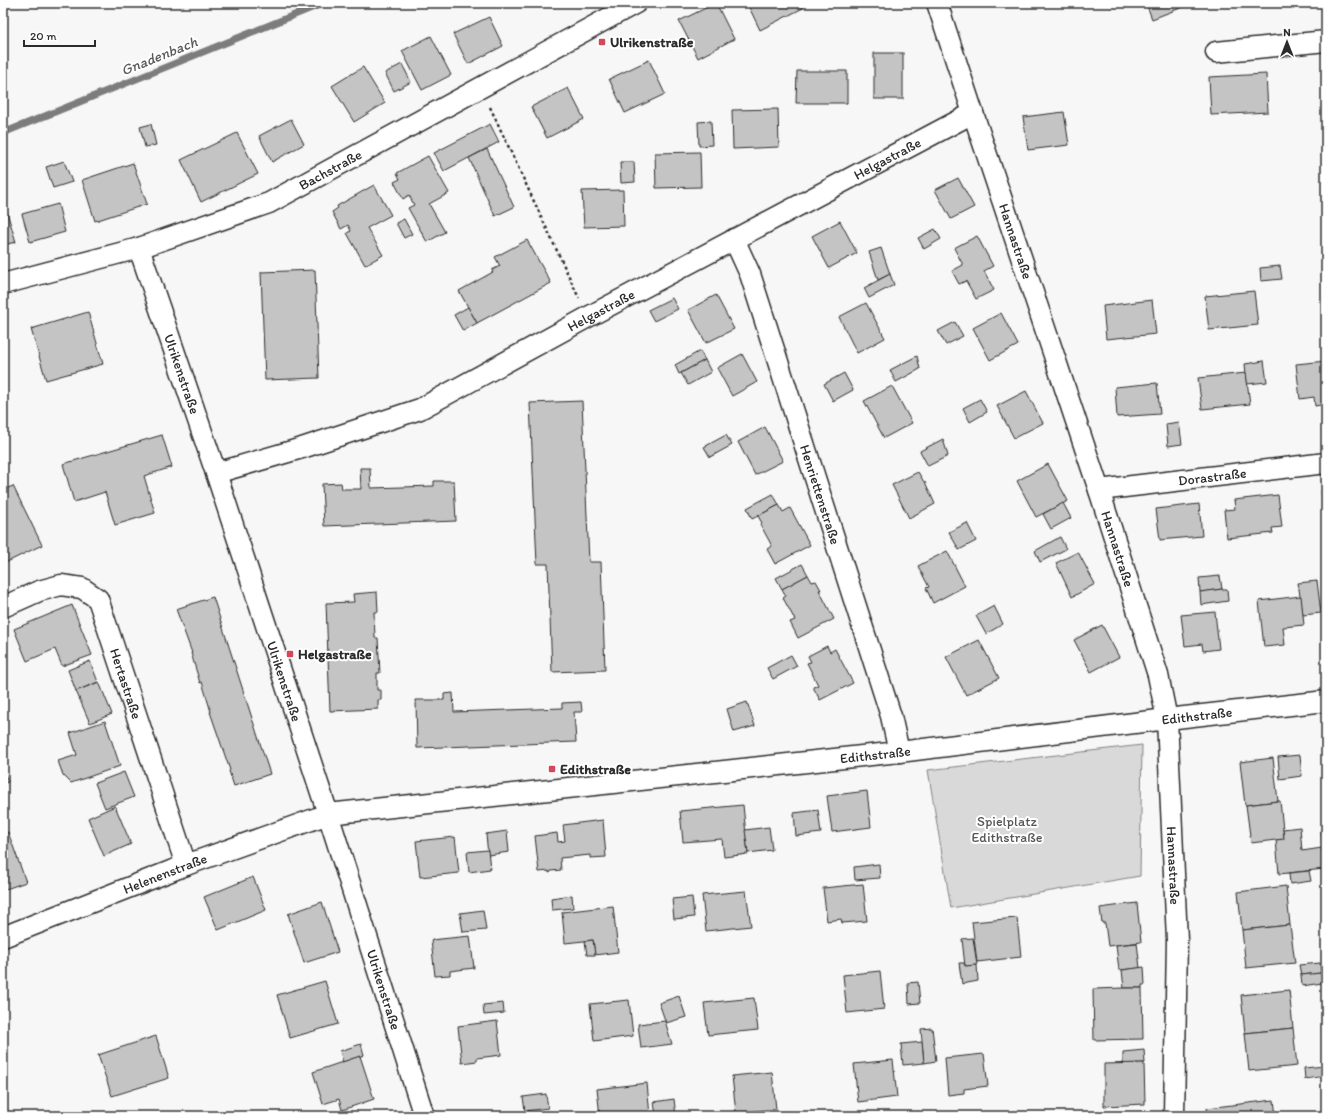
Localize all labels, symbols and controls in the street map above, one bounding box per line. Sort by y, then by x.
scale bar [24,22,95,48]
north arrow [1267,22,1307,62]
text: N [1283,26,1291,39]
text: 20 m [30,29,57,43]
water label: Gnadenbach [118,33,200,79]
place label: Ulrikenstraße [610,34,694,51]
marker: Ulrikenstraße [597,37,607,47]
street label: Helgastraße [851,134,924,183]
street label: Bachstraße [296,145,365,194]
street label: Hannastraße [995,201,1037,282]
street label: Helgastraße [564,285,638,335]
street label: Ulrikenstraße [160,332,204,416]
street label: Henriettenstraße [796,443,844,547]
street label: Dorastraße [1177,464,1248,489]
street label: Hannastraße [1098,509,1138,589]
street label: Ulrikenstraße [263,639,306,724]
street label: Hertastraße [106,646,146,722]
place label: Helgastraße [298,646,372,663]
marker: Helgastraße [285,649,295,659]
street label: Edithstraße [1161,703,1233,728]
street label: Edithstraße [839,742,912,767]
place label: Edithstraße [560,761,631,778]
marker: Edithstraße [547,764,557,774]
park label: Spielplatz Edithstraße [972,813,1043,846]
street label: Hannastraße [1163,826,1184,906]
street label: Helenenstraße [120,850,210,897]
street label: Ulrikenstraße [363,947,405,1032]

